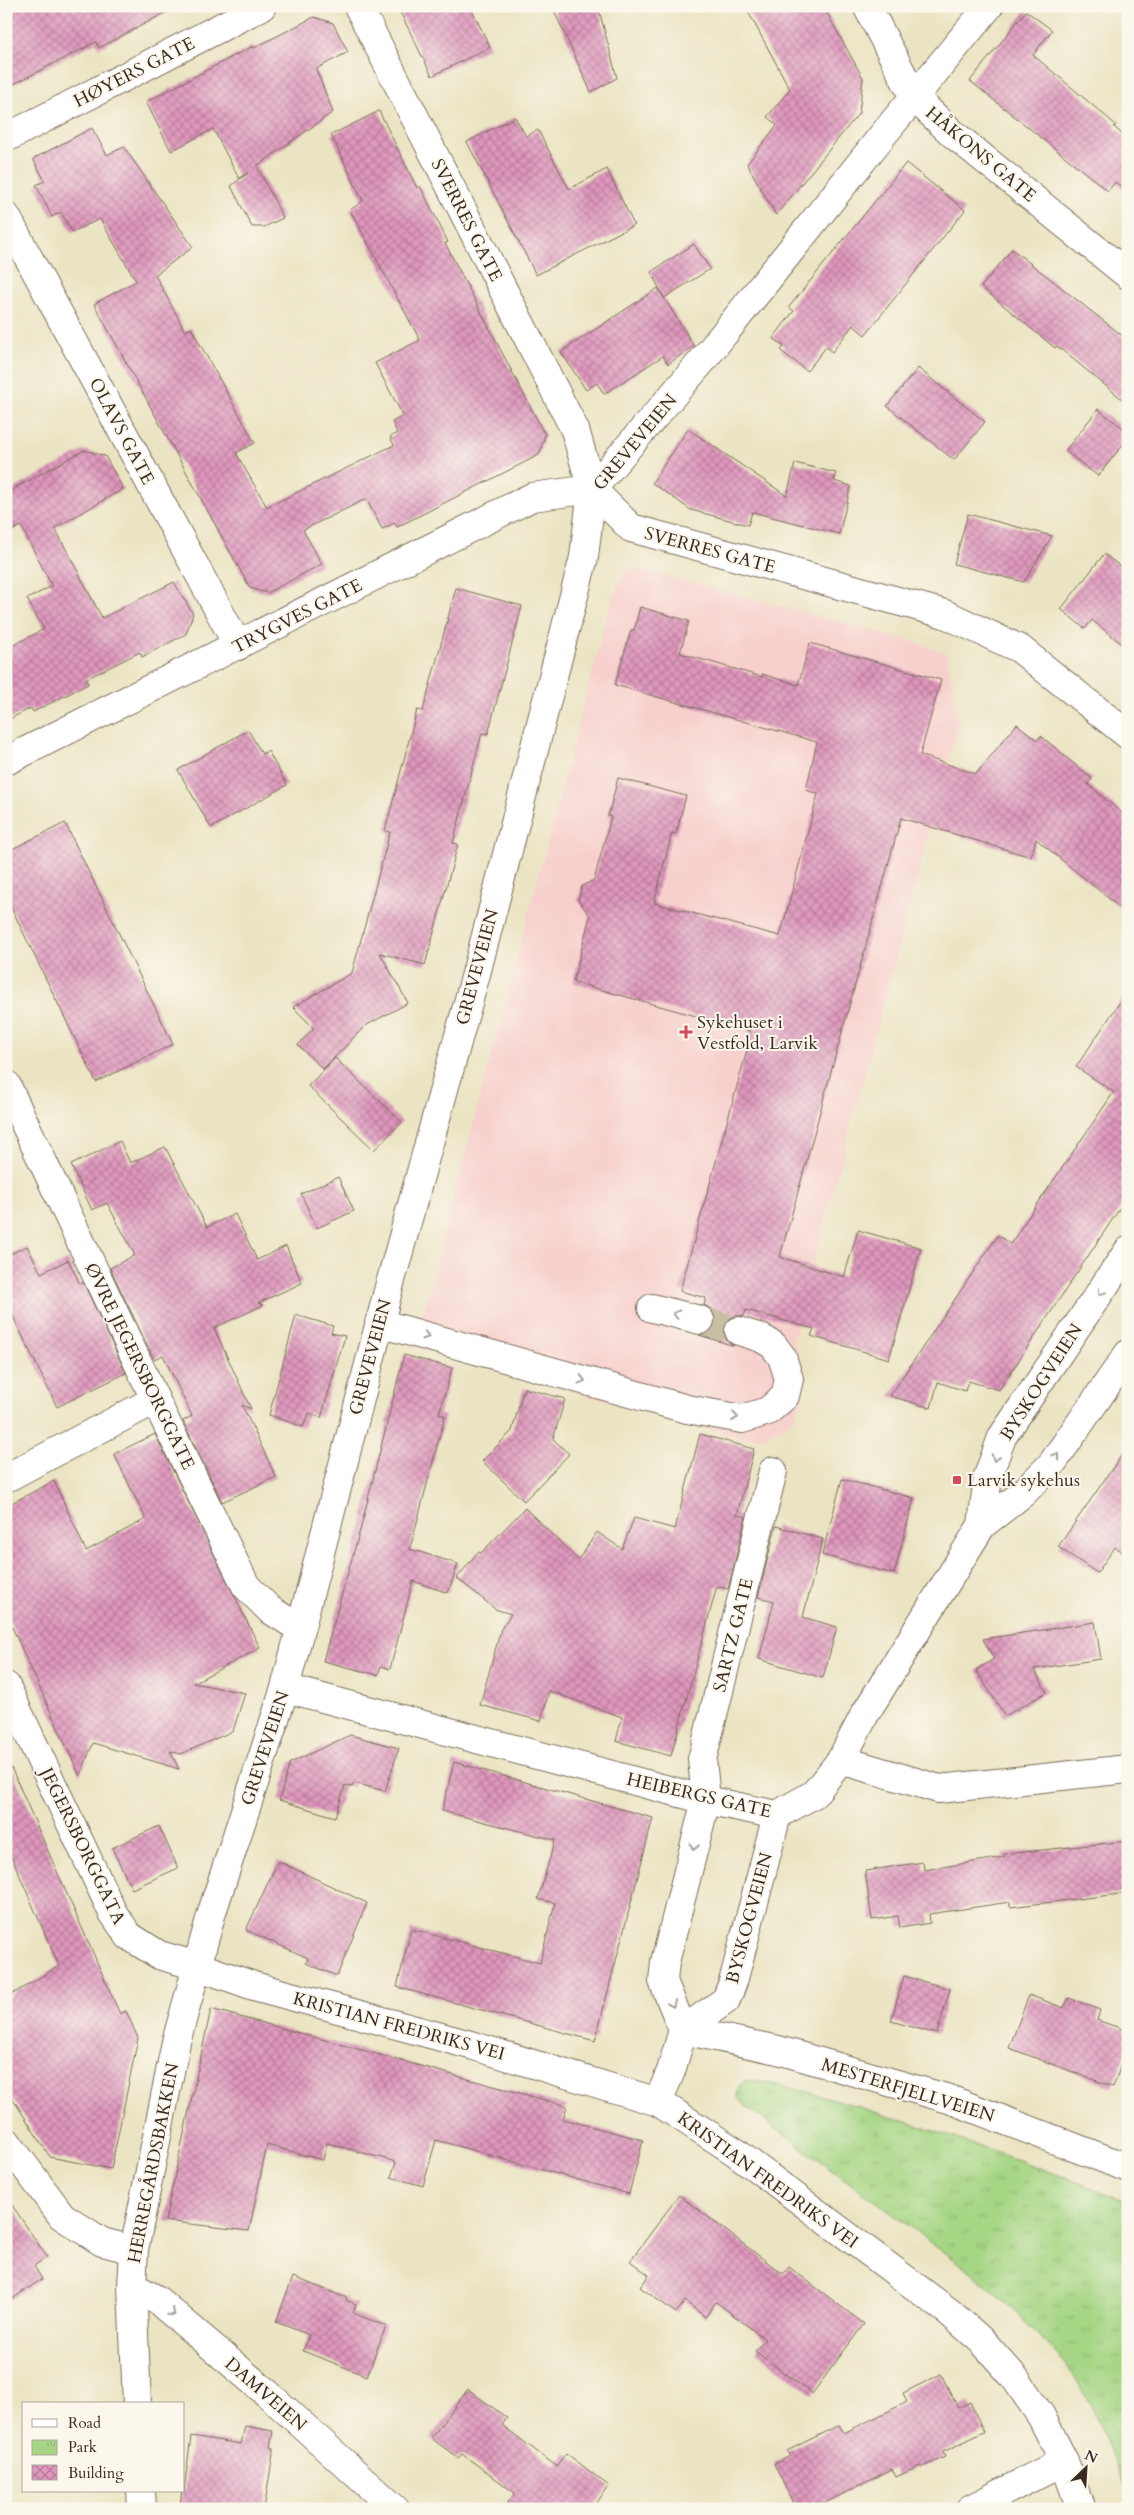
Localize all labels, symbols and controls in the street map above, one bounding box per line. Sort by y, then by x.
street label: HØYERS GATE [69,31,199,114]
street label: HÅKONS GATE [920,101,1041,208]
street label: SVERRES GATE [425,155,508,286]
street label: OLAVS GATE [83,373,160,489]
street label: GREVEVEIEN [588,388,684,496]
street label: SVERRES GATE [642,521,778,580]
street label: TRYGVES GATE [228,573,367,660]
street label: GREVEVEIEN [450,906,505,1028]
place label: Sykehuset i Vestfold, Larvik [697,1010,818,1056]
marker: Sykehuset i Vestfold, Larvik [679,1025,693,1039]
street label: ØVRE JEGERSBORGGATE [79,1259,201,1474]
one-way arrow [1097,1287,1107,1296]
street label: GREVEVEIEN [343,1296,398,1418]
one-way arrow [671,1309,680,1320]
street label: BYSKOGVEIEN [994,1318,1089,1446]
one-way arrow [421,1331,430,1341]
one-way arrow [578,1375,586,1385]
one-way arrow [731,1411,739,1422]
one-way arrow [1050,1452,1059,1462]
one-way arrow [991,1453,1001,1462]
place label: Larvik sykehus [967,1468,1080,1493]
marker: Larvik sykehus [951,1474,963,1486]
street label: SARTZ GATE [707,1576,760,1695]
street label: GREVEVEIEN [235,1687,296,1809]
street label: JEGERSBORGGATA [32,1761,131,1929]
street label: HEIBERGS GATE [624,1767,774,1824]
one-way arrow [690,1842,700,1850]
street label: BYSKOGVEIEN [720,1849,779,1986]
street label: KRISTIAN FREDRIKS VEI [290,1986,507,2067]
one-way arrow [666,1999,677,2008]
street label: MESTERFJELLVEIEN [818,2052,998,2129]
street label: HERREGÅRDSBAKKEN [122,2060,185,2265]
street label: KRISTIAN FREDRIKS VEI [672,2106,863,2255]
one-way arrow [167,2307,176,2316]
street label: DAMVEIEN [219,2352,313,2437]
legend [22,2402,185,2492]
text: Road [68,2413,101,2433]
text: Park [68,2437,97,2457]
north arrow [1062,2442,1112,2492]
text: N [1082,2445,1101,2468]
text: Building [68,2463,124,2483]

